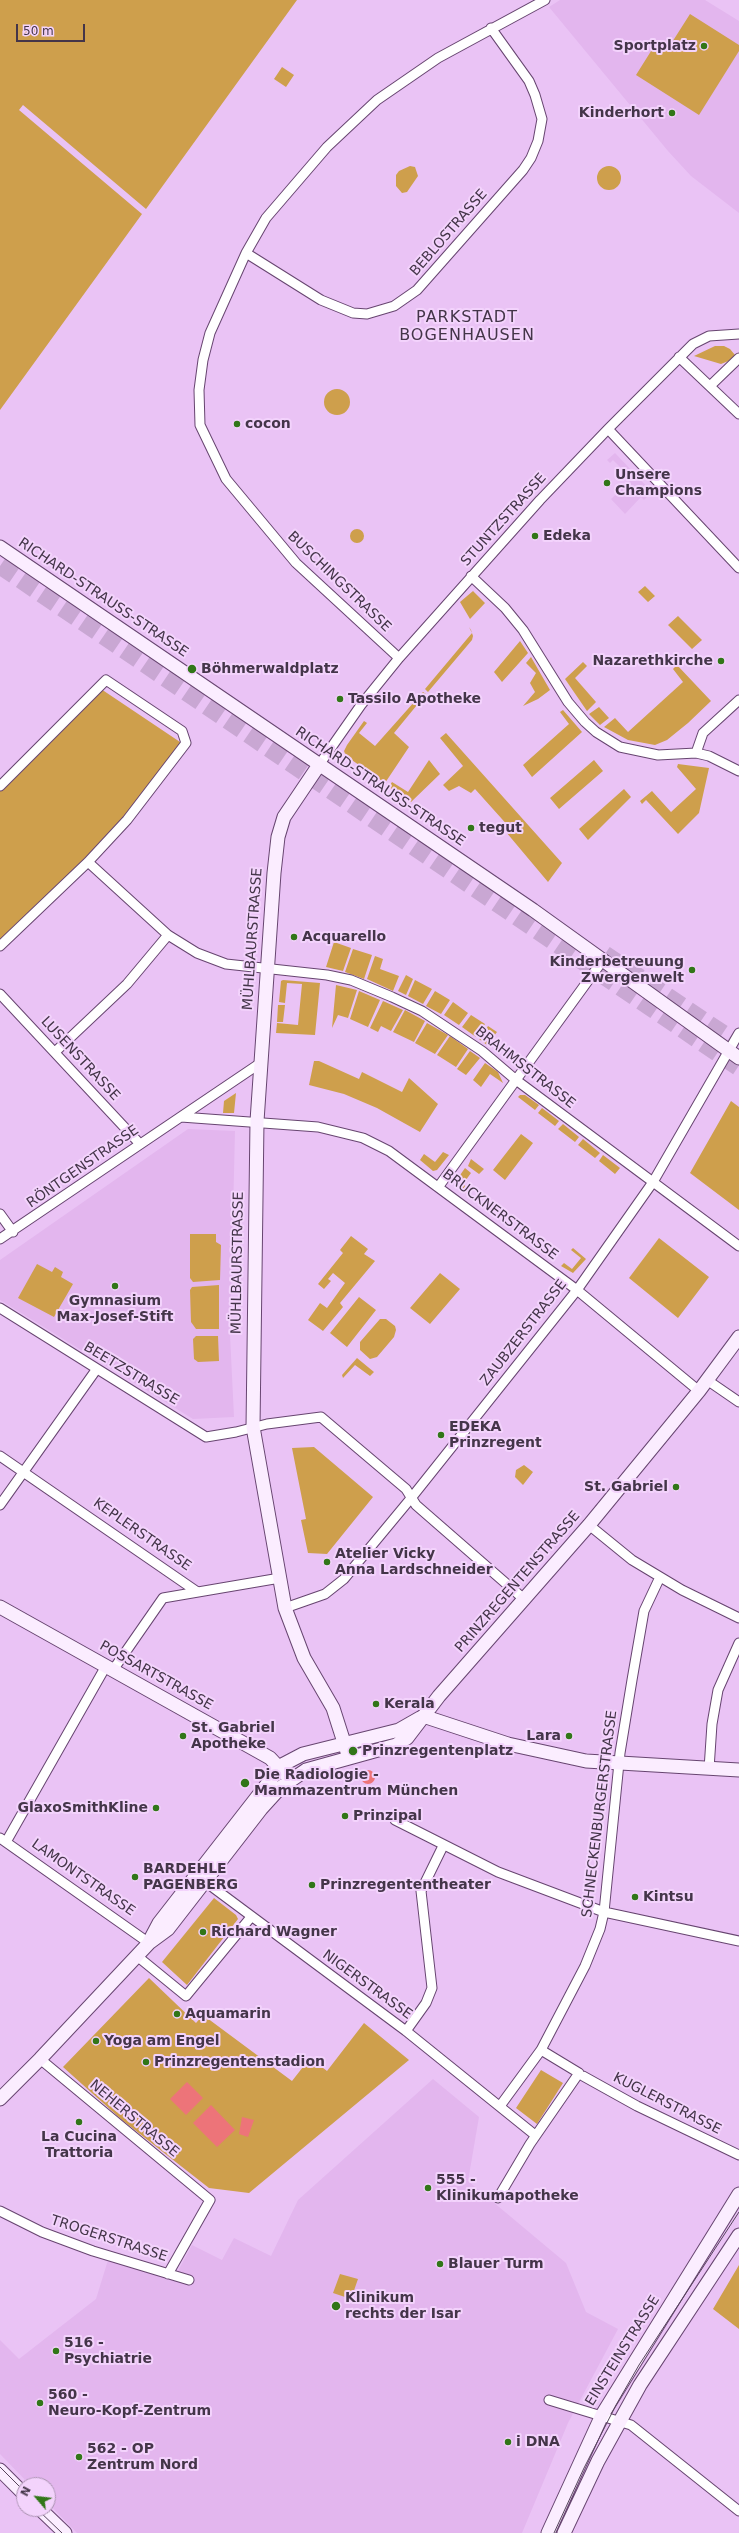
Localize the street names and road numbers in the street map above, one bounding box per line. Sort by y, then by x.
street label: BEBLOSTRASSE [407,186,491,280]
street label: STUNTZSTRASSE [458,470,550,570]
street label: BUSCHINGSTRASSE [284,528,394,636]
street label: RICHARD-STRAUSS-STRASSE [15,535,191,661]
street label: RICHARD-STRAUSS-STRASSE [292,724,468,850]
street label: MÜHLBAURSTRASSE [240,867,266,1011]
street label: LUSENSTRASSE [37,1014,123,1104]
street label: BRAHMSSTRASSE [472,1024,578,1112]
street label: RÖNTGENSTRASSE [24,1122,142,1212]
street label: BRUCKNERSTRASSE [439,1166,561,1264]
street label: MÜHLBAURSTRASSE [228,1192,248,1334]
street label: ZAUBZERSTRASSE [477,1277,571,1389]
street label: BEETZSTRASSE [80,1339,182,1409]
street label: KEPLERSTRASSE [90,1495,194,1575]
street label: PRINZREGENTENSTRASSE [452,1508,584,1656]
street label: POSSARTSTRASSE [96,1638,216,1714]
street label: SCHNECKENBURGERSTRASSE [579,1709,621,1919]
street label: LAMONTSTRASSE [28,1836,138,1920]
street label: NIGERSTRASSE [319,1947,415,2023]
street label: KUGLERSTRASSE [610,2069,724,2139]
street label: NEHERSTRASSE [86,2077,182,2161]
street label: TROGERSTRASSE [49,2212,169,2266]
street label: EINSTEINSTRASSE [582,2293,664,2409]

